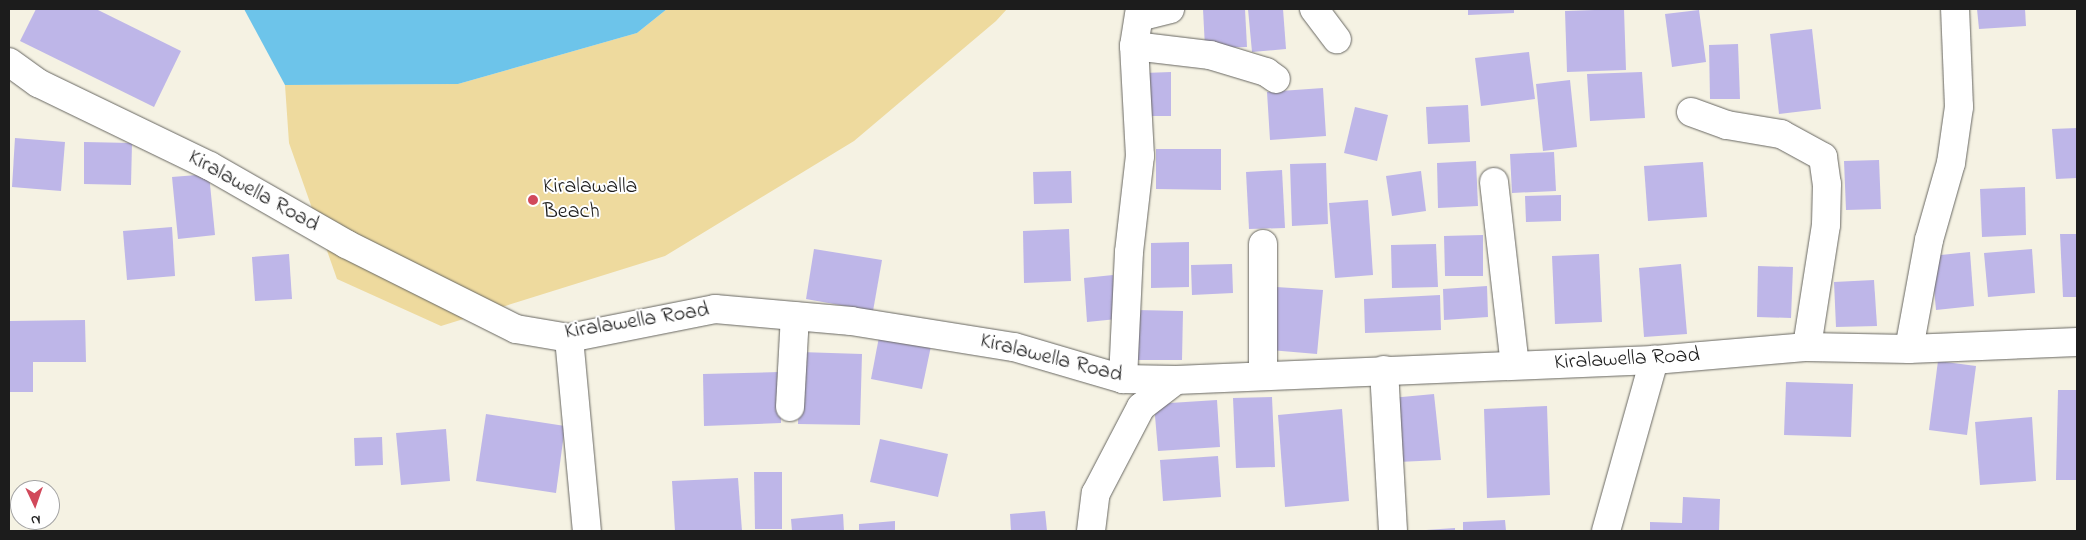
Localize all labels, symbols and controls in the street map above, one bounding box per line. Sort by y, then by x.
street label: Kiralawella Road [183,145,323,239]
place label: Kiralawalla Beach [543,174,637,225]
marker: Kiralawalla Beach [527,194,539,206]
street label: Kiralawella Road [563,298,711,346]
street label: Kiralawella Road [977,329,1125,389]
street label: Kiralawella Road [1554,343,1700,377]
north arrow [10,480,60,530]
text: N [30,509,41,530]

